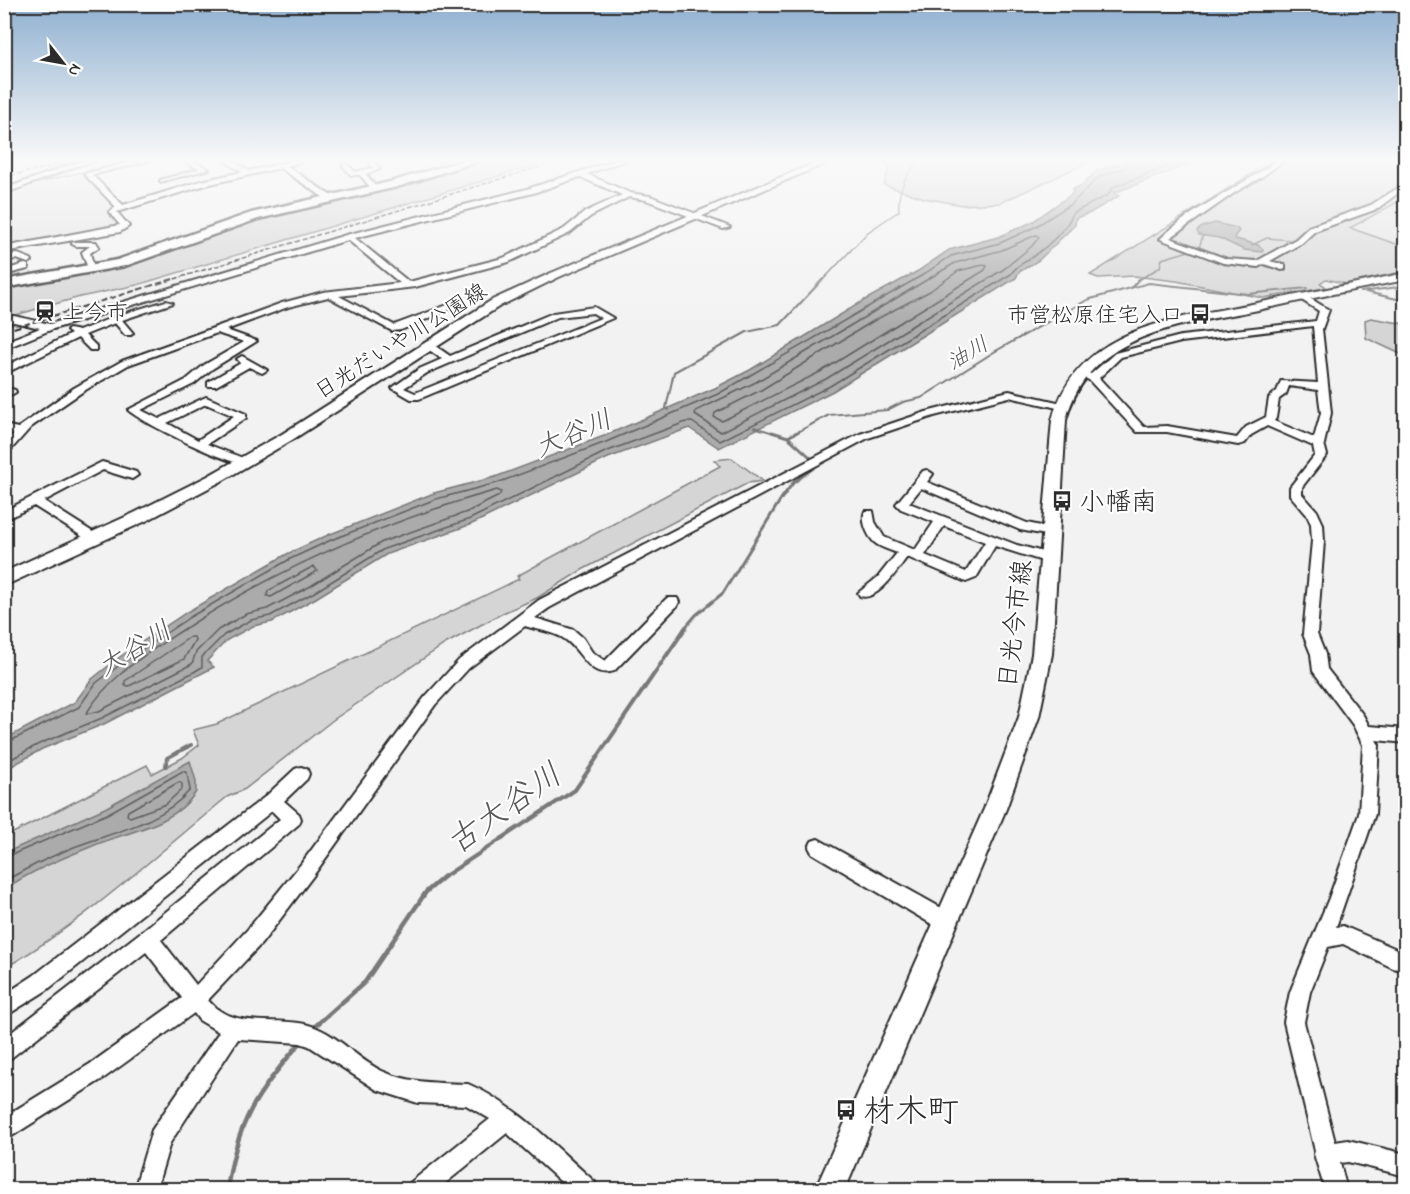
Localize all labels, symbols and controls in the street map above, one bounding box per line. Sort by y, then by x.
north arrow [33,33,93,93]
text: N [61,59,87,81]
street label: 日光だいや川公園線 [309,277,494,409]
place label: 上今市 [62,298,128,330]
station icon: 上今市 [33,299,57,323]
place label: 市営松原住宅入口 [1007,301,1183,333]
bus stop icon: 市営松原住宅入口 [1188,302,1212,326]
water label: 油川 [941,330,996,379]
water label: 大谷川 [529,402,619,469]
place label: 小幡南 [1079,485,1157,523]
bus stop icon: 小幡南 [1050,489,1074,513]
street label: 日光今市線 [990,558,1044,691]
water label: 大谷川 [91,613,180,688]
water label: 古大谷川 [437,753,573,868]
place label: 材木町 [863,1090,959,1137]
bus stop icon: 材木町 [834,1098,858,1122]

